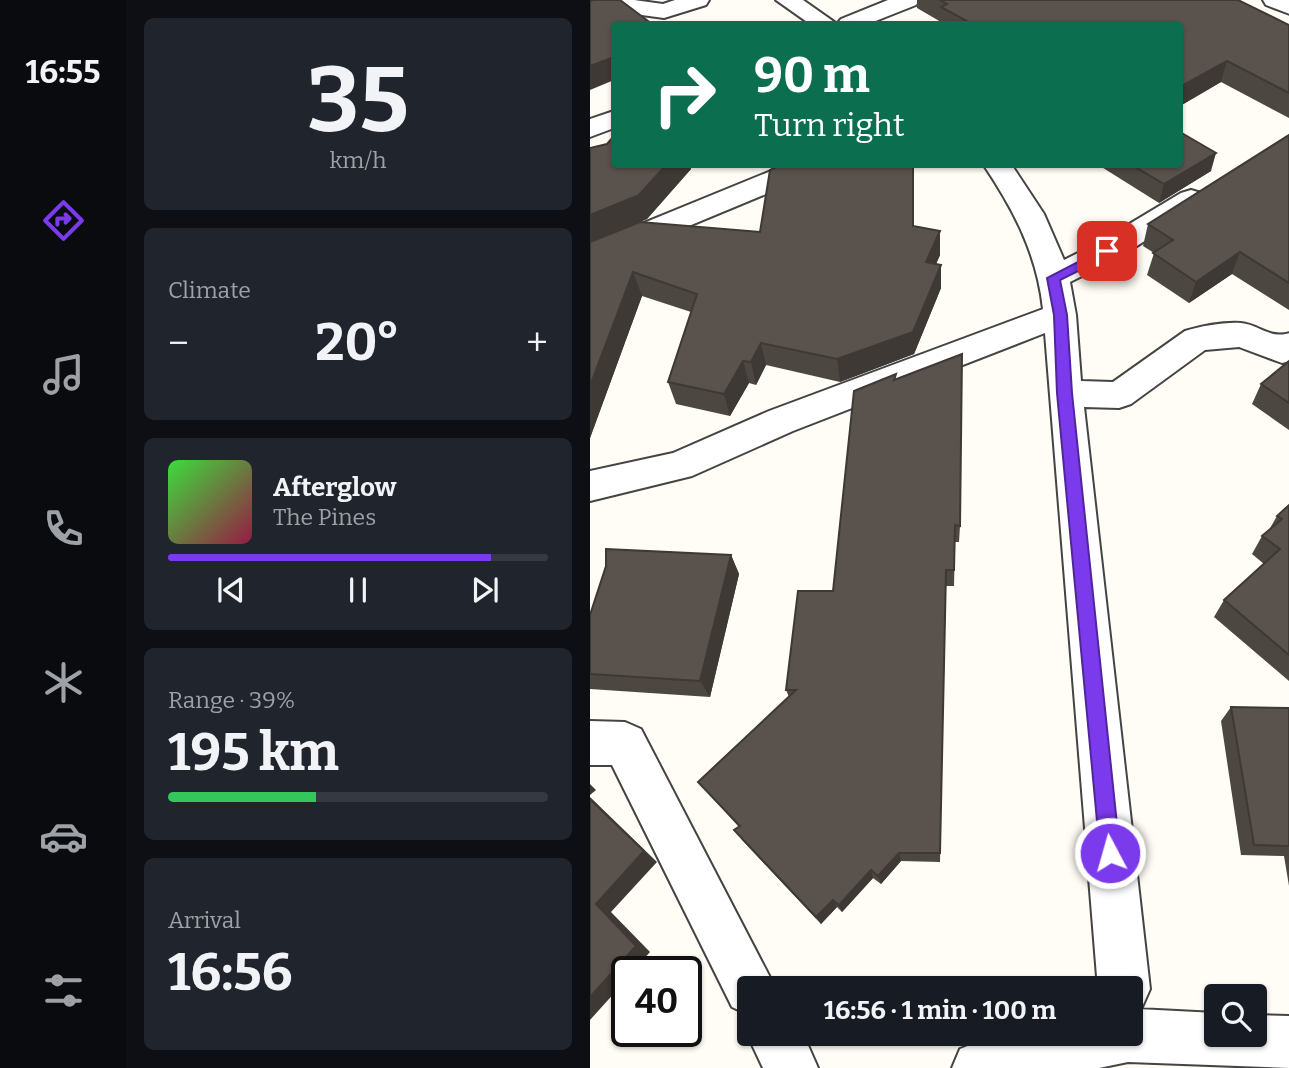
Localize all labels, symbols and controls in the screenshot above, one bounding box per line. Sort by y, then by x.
text: 35 [307,46,409,155]
text: 90 m [754,46,870,105]
icon: right [639,49,730,140]
text: 16:55 [25,53,101,91]
text: Turn right [754,106,905,144]
text: km/h [330,146,386,174]
icon: directions [39,196,88,245]
pin [1077,221,1137,281]
icon: arrive [1088,232,1126,270]
text: Climate [168,276,251,304]
text: 20° [315,311,400,374]
text: − [168,320,189,366]
text: + [526,320,548,366]
icon: music [39,350,88,399]
text: Afterglow [273,472,396,503]
text: The Pines [273,503,376,531]
icon: phone [39,504,88,553]
icon: previous [212,571,250,609]
icon: pause [339,571,377,609]
icon: next [466,571,504,609]
icon: climate [39,658,88,707]
text: Range · 39% [168,686,295,714]
text: 195 km [168,721,339,784]
icon: car [39,812,88,861]
position arrow [1073,816,1147,890]
text: Arrival [168,906,241,934]
text: 16:56 [168,941,293,1004]
speed limit sign: 40 [611,956,702,1047]
icon: filters [39,966,88,1015]
map controls [1204,984,1267,1047]
button: search [1204,984,1267,1047]
text: 16:56 · 1 min · 100 m [824,995,1056,1026]

